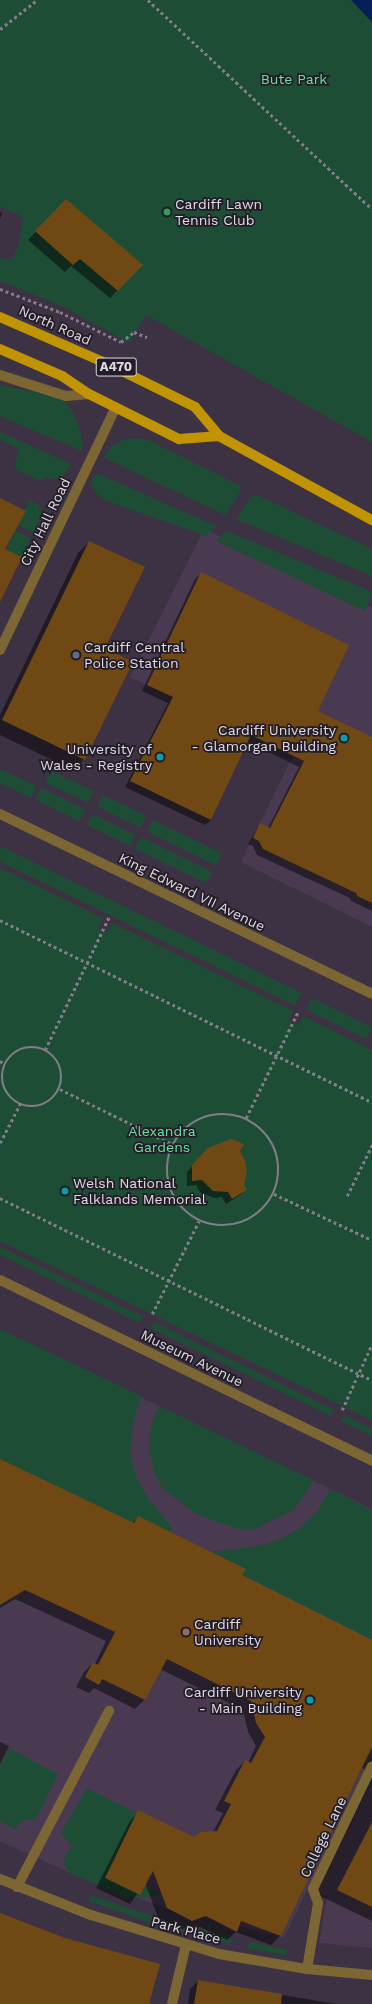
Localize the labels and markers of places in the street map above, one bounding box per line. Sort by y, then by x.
place label: Cardiff Lawn Tennis Club [175,196,263,228]
marker: Cardiff Lawn Tennis Club [162,207,172,217]
place label: Cardiff Central Police Station [84,639,185,672]
marker: Cardiff Central Police Station [71,650,81,660]
place label: Cardiff University - Glamorgan Building [191,722,336,754]
marker: Cardiff University - Glamorgan Building [339,733,349,743]
place label: University of Wales - Registry [40,741,152,774]
marker: University of Wales - Registry [155,752,165,762]
place label: Welsh National Falklands Memorial [73,1175,206,1208]
marker: Welsh National Falklands Memorial [60,1186,70,1196]
place label: Cardiff University [194,1616,261,1648]
marker: Cardiff University [181,1627,191,1637]
place label: Cardiff University - Main Building [184,1684,302,1716]
marker: Cardiff University - Main Building [305,1695,315,1705]

